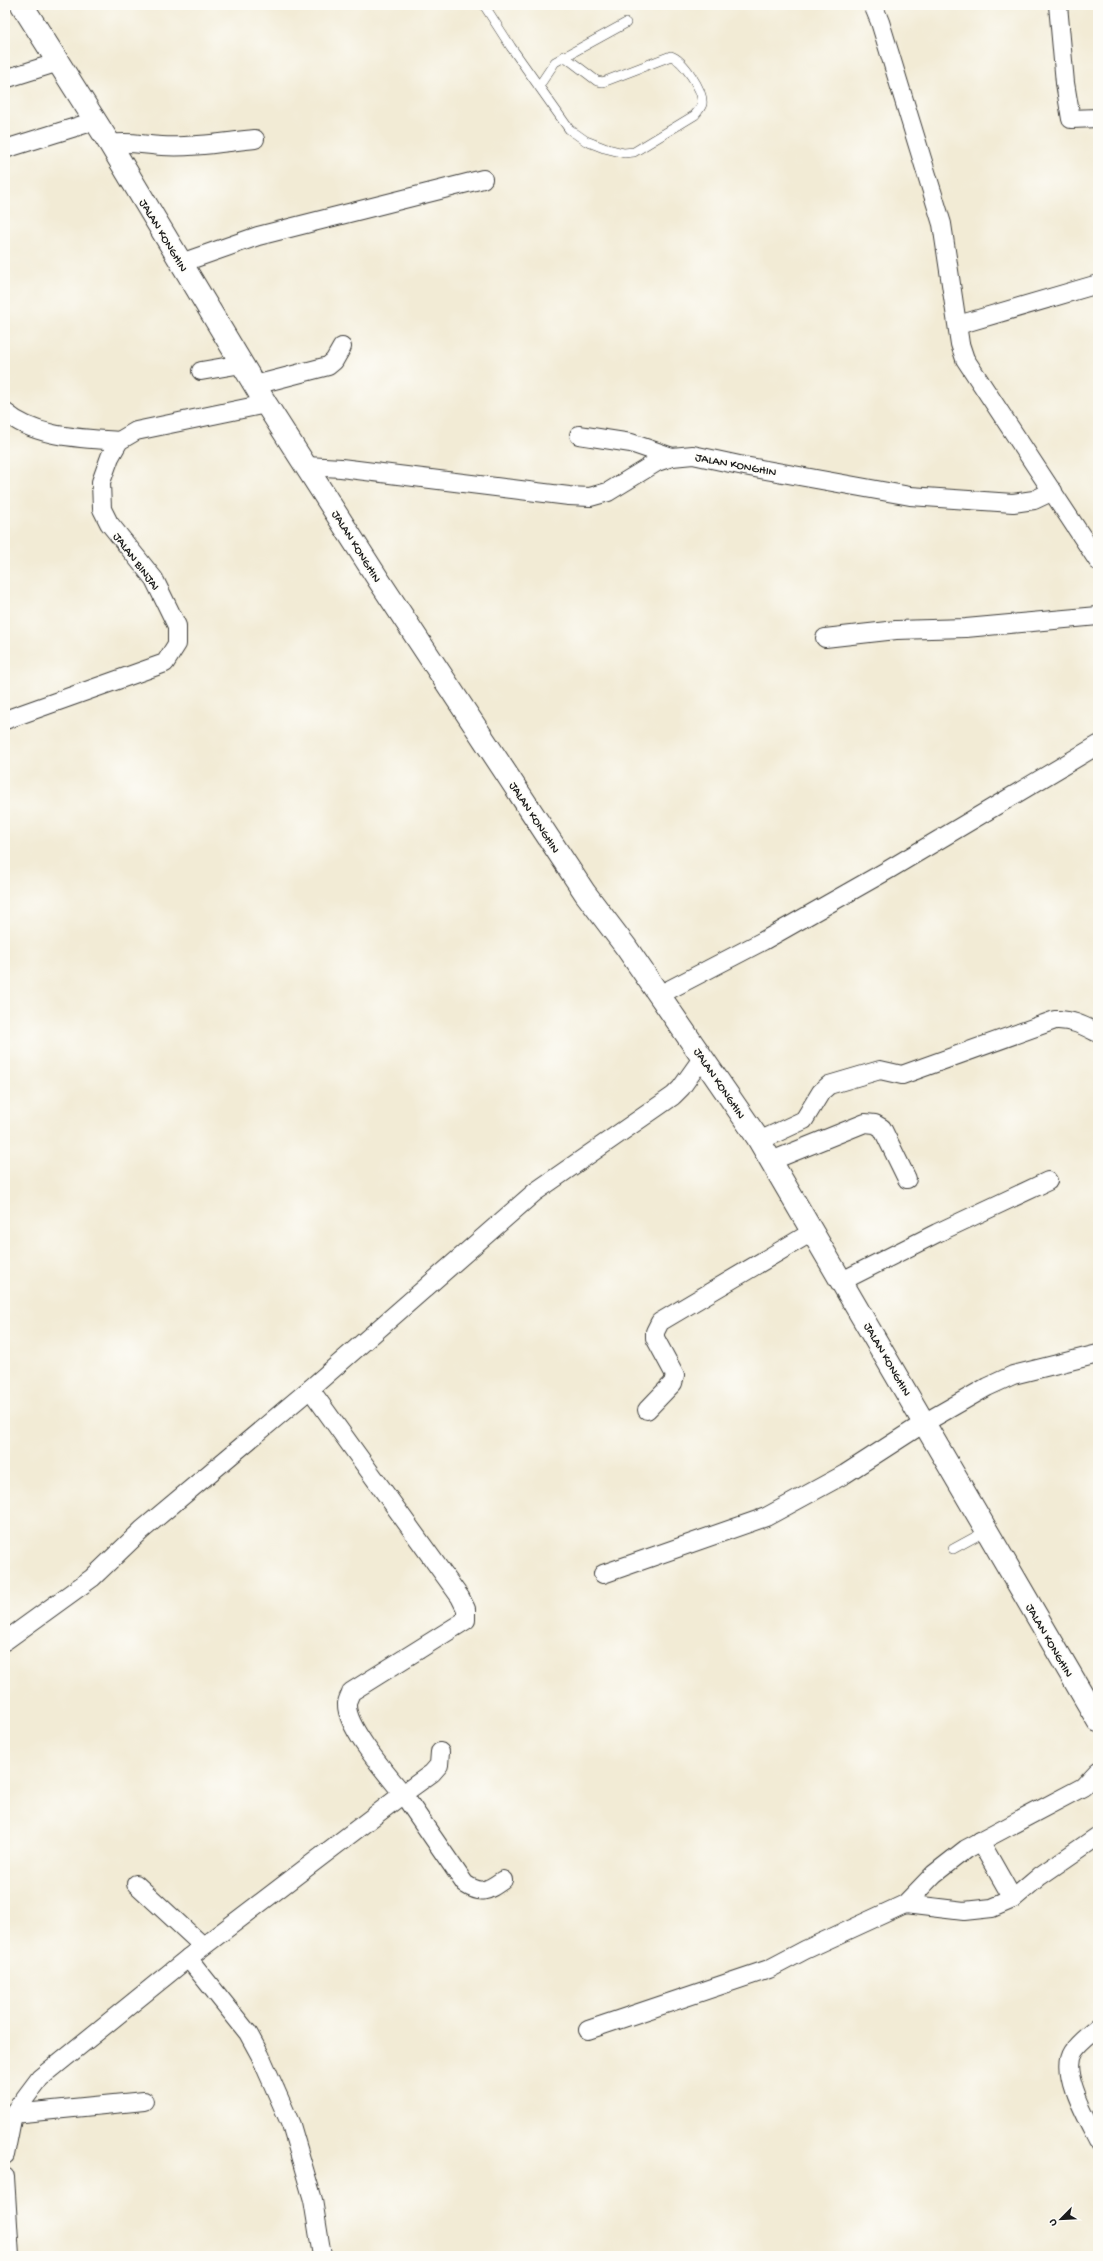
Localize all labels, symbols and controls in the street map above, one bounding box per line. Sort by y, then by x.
street label: JALAN KONGHIN [135,197,190,275]
street label: JALAN KONGHIN [694,451,778,481]
street label: JALAN KONGHIN [328,508,383,586]
street label: JALAN BINJAI [109,531,162,594]
street label: JALAN KONGHIN [505,780,562,857]
street label: JALAN KONGHIN [690,1046,747,1122]
street label: JALAN KONGHIN [860,1321,913,1399]
street label: JALAN KONGHIN [1022,1602,1075,1680]
north arrow [1041,2199,1081,2239]
text: U [1047,2216,1060,2228]

